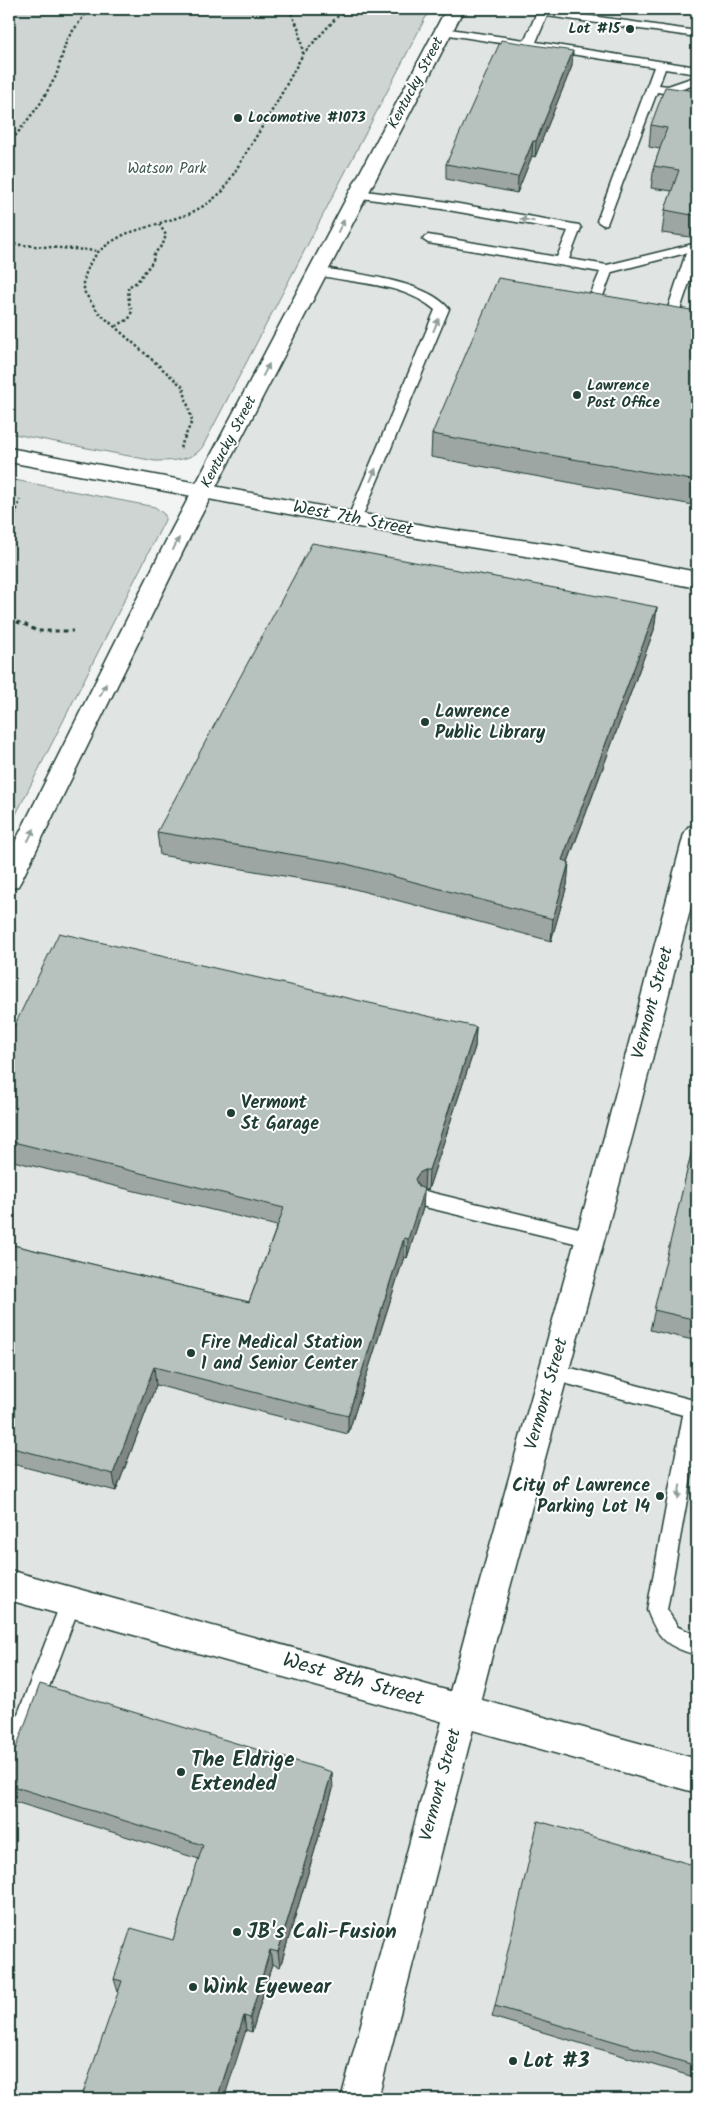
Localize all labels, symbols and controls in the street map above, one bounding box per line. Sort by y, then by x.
place label: Lot #15 [569,17,621,41]
marker: Lot #15 [624,23,636,35]
street label: Kentucky Street [382,32,450,133]
place label: Locomotive #1073 [248,106,366,130]
marker: Locomotive #1073 [232,112,244,124]
park label: Watson Park [128,157,207,181]
one-way arrow [519,215,535,223]
one-way arrow [337,219,345,234]
one-way arrow [432,318,440,332]
one-way arrow [262,363,270,378]
place label: Lawrence Post Office [587,374,661,415]
marker: Lawrence Post Office [571,389,583,401]
street label: Kentucky Street [195,391,263,492]
one-way arrow [370,468,378,482]
street label: West 7th Street [290,493,417,545]
one-way arrow [172,537,180,551]
one-way arrow [99,682,107,697]
place label: Lawrence Public Library [435,698,546,748]
marker: Lawrence Public Library [419,716,431,728]
one-way arrow [27,828,35,842]
street label: Vermont Street [624,942,682,1063]
place label: Vermont St Garage [241,1089,319,1139]
marker: Vermont St Garage [225,1107,237,1119]
place label: Fire Medical Station 1 and Senior Center [201,1329,362,1379]
street label: Vermont Street [517,1333,577,1454]
marker: Fire Medical Station 1 and Senior Center [185,1347,197,1359]
place label: City of Lawrence Parking Lot 14 [512,1472,650,1522]
one-way arrow [674,1484,682,1500]
marker: City of Lawrence Parking Lot 14 [654,1490,666,1502]
street label: West 8th Street [279,1644,428,1716]
street label: Vermont Street [412,1724,470,1845]
place label: The Eldrige Extended [191,1744,294,1801]
marker: The Eldrige Extended [175,1766,187,1778]
place label: JB's Cali-Fusion [247,1916,397,1949]
marker: JB's Cali-Fusion [231,1926,243,1938]
place label: Wink Eyewear [203,1971,333,2004]
marker: Wink Eyewear [187,1981,199,1993]
place label: Lot #3 [523,2045,590,2078]
marker: Lot #3 [507,2055,519,2067]

